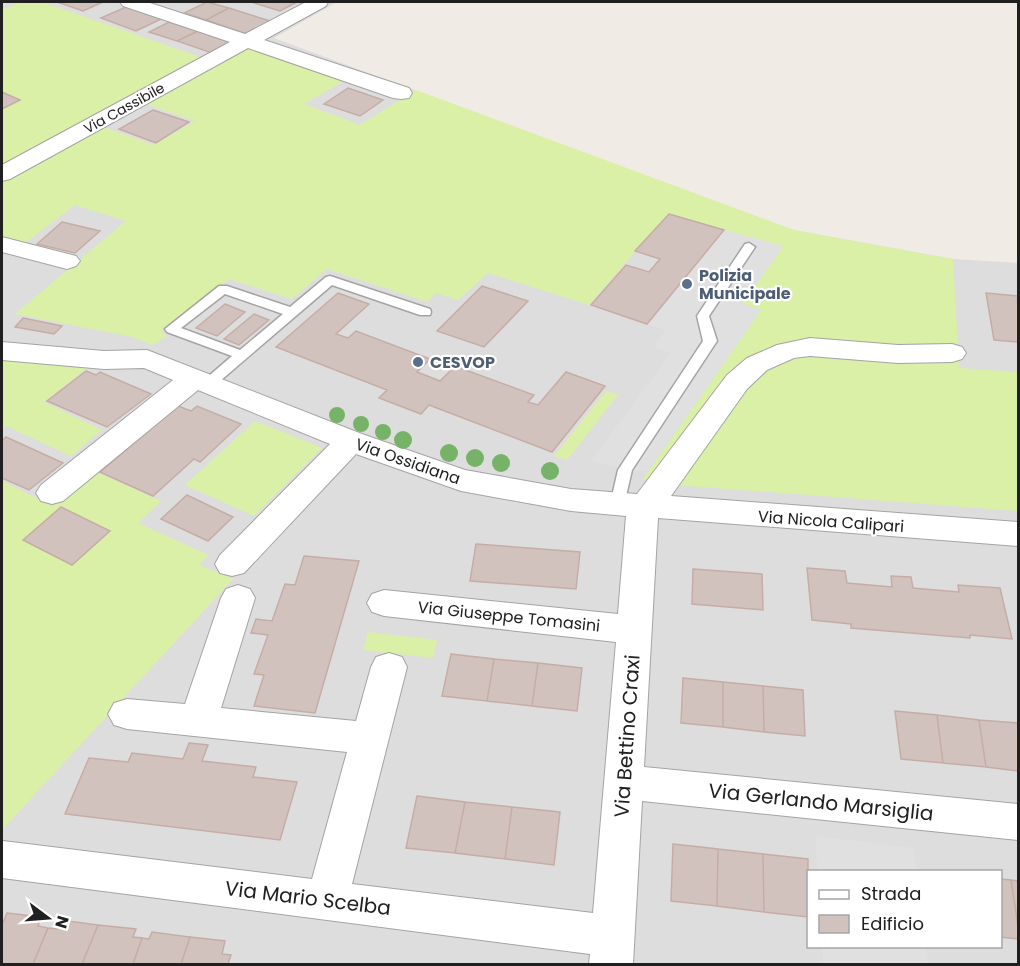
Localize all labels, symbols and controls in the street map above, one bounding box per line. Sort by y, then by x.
street label: Via Cassibile [80,77,168,138]
place label: Polizia Municipale [699,264,791,305]
marker: Polizia Municipale [680,277,694,291]
place label: CESVOP [430,351,495,374]
marker: CESVOP [411,355,425,369]
street label: Via Ossidiana [352,433,463,490]
street label: Via Nicola Calipari [757,505,905,538]
street label: Via Giuseppe Tomasini [417,595,601,638]
street label: Via Bettino Craxi [607,654,647,818]
street label: Via Gerlando Marsiglia [707,776,935,828]
legend [807,870,1002,948]
street label: Via Mario Scelba [224,874,392,922]
text: Strada [861,881,921,906]
north arrow [18,888,78,948]
text: Edificio [861,911,924,936]
text: N [49,913,75,931]

